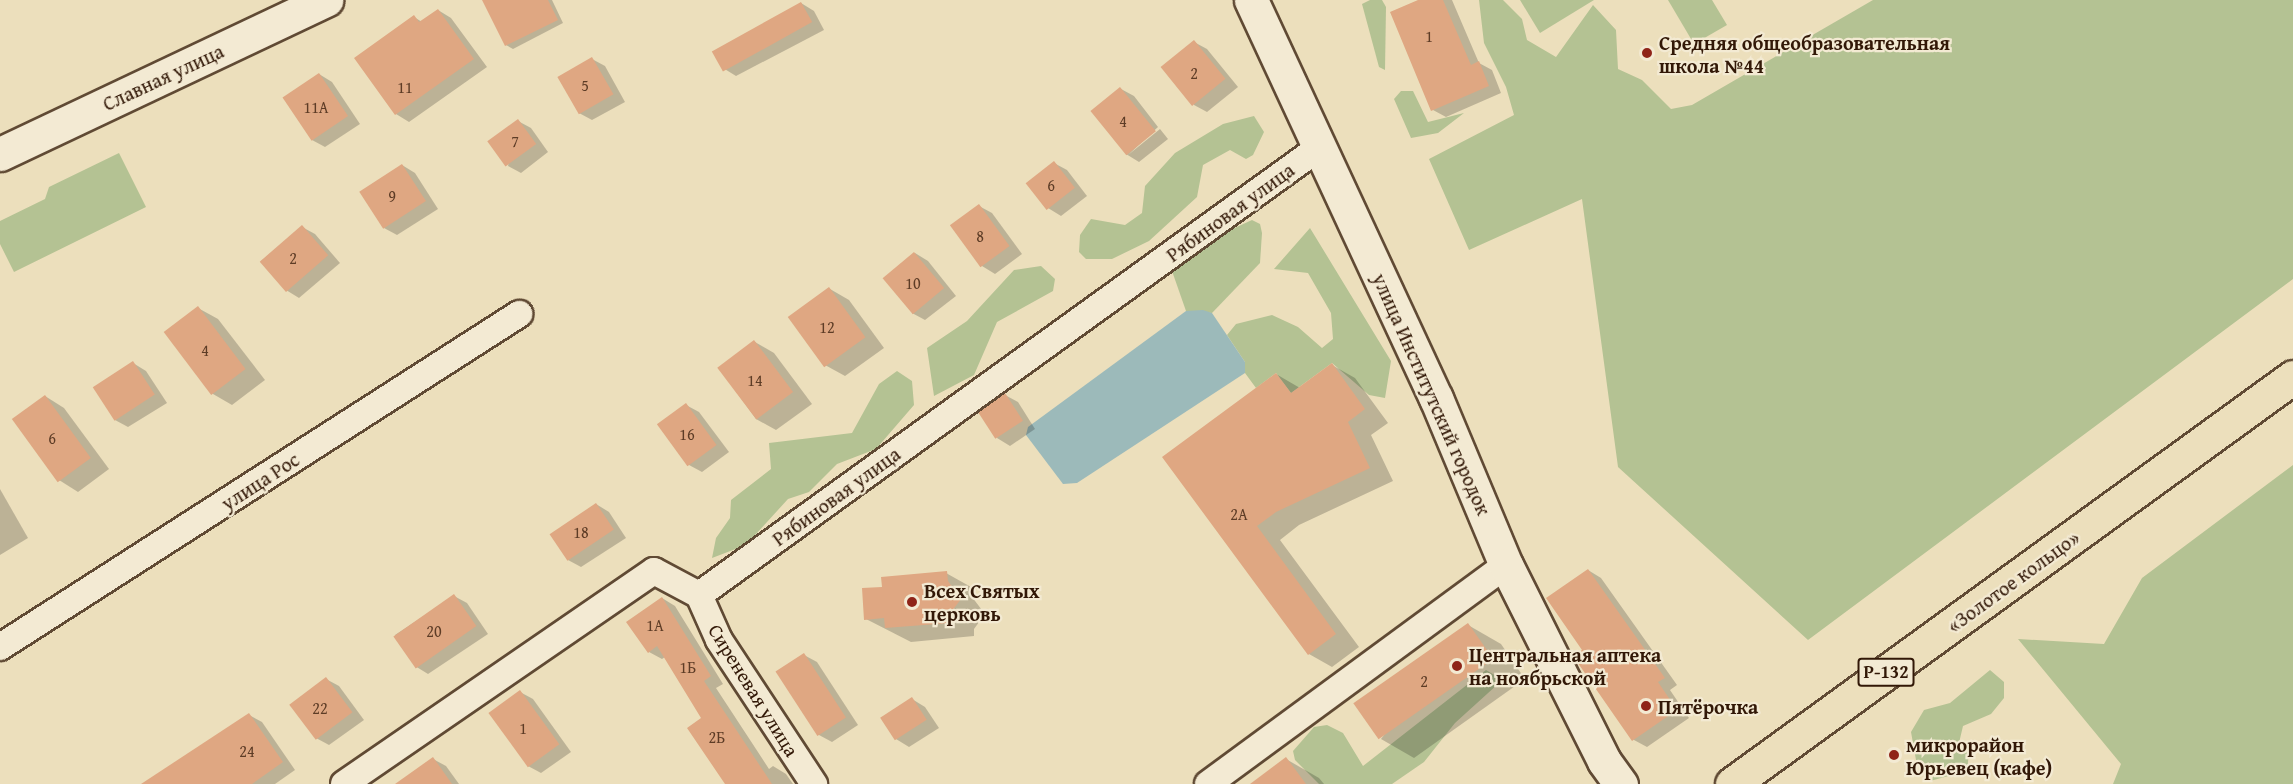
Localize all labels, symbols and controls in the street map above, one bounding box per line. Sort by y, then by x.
house number: 1 [1425,26,1433,46]
place label: Средняя общеобразовательная школа №44 [1659,30,1950,77]
street label: Славная улица [99,38,227,116]
marker: Средняя общеобразовательная школа №44 [1640,46,1654,60]
house number: 2 [1190,63,1198,83]
house number: 5 [581,75,589,95]
house number: 11 [397,77,413,97]
house number: 11А [303,97,329,117]
house number: 4 [1119,111,1127,131]
house number: 7 [511,131,519,151]
street label: Рябиновая улица [1161,157,1299,267]
house number: 6 [1047,175,1055,195]
house number: 9 [388,186,396,206]
house number: 8 [976,226,984,246]
house number: 2 [289,248,297,268]
street label: улица Институтский городок [1368,269,1496,519]
house number: 10 [905,273,921,293]
house number: 12 [819,317,835,337]
house number: 4 [201,340,209,360]
house number: 14 [747,370,763,390]
house number: 16 [679,424,695,444]
house number: 6 [48,428,56,448]
street label: Рябиновая улица [767,441,905,551]
street label: улица Рос [216,447,304,515]
house number: 2А [1230,504,1248,524]
house number: 18 [573,522,589,542]
street label: «Золотое кольцо» [1942,525,2084,637]
place label: Всех Святых церковь [924,578,1040,625]
marker: Всех Святых церковь [905,595,919,609]
house number: 1А [646,615,664,635]
street label: Сиреневая улица [704,619,804,761]
house number: 20 [426,621,442,641]
place label: Центральная аптека на ноябрьской [1469,642,1661,689]
house number: 1Б [680,657,696,677]
road number: Р-132 [1858,657,1914,687]
marker: Центральная аптека на ноябрьской [1450,659,1464,673]
house number: 2 [1420,671,1428,691]
place label: Пятёрочка [1658,694,1758,718]
house number: 22 [312,698,328,718]
marker: Пятёрочка [1639,699,1653,713]
house number: 1 [519,718,527,738]
house number: 2Б [709,727,725,747]
place label: микрорайон Юрьевец (кафе) [1906,732,2052,779]
house number: 24 [239,741,255,761]
marker: микрорайон Юрьевец (кафе) [1887,748,1901,762]

